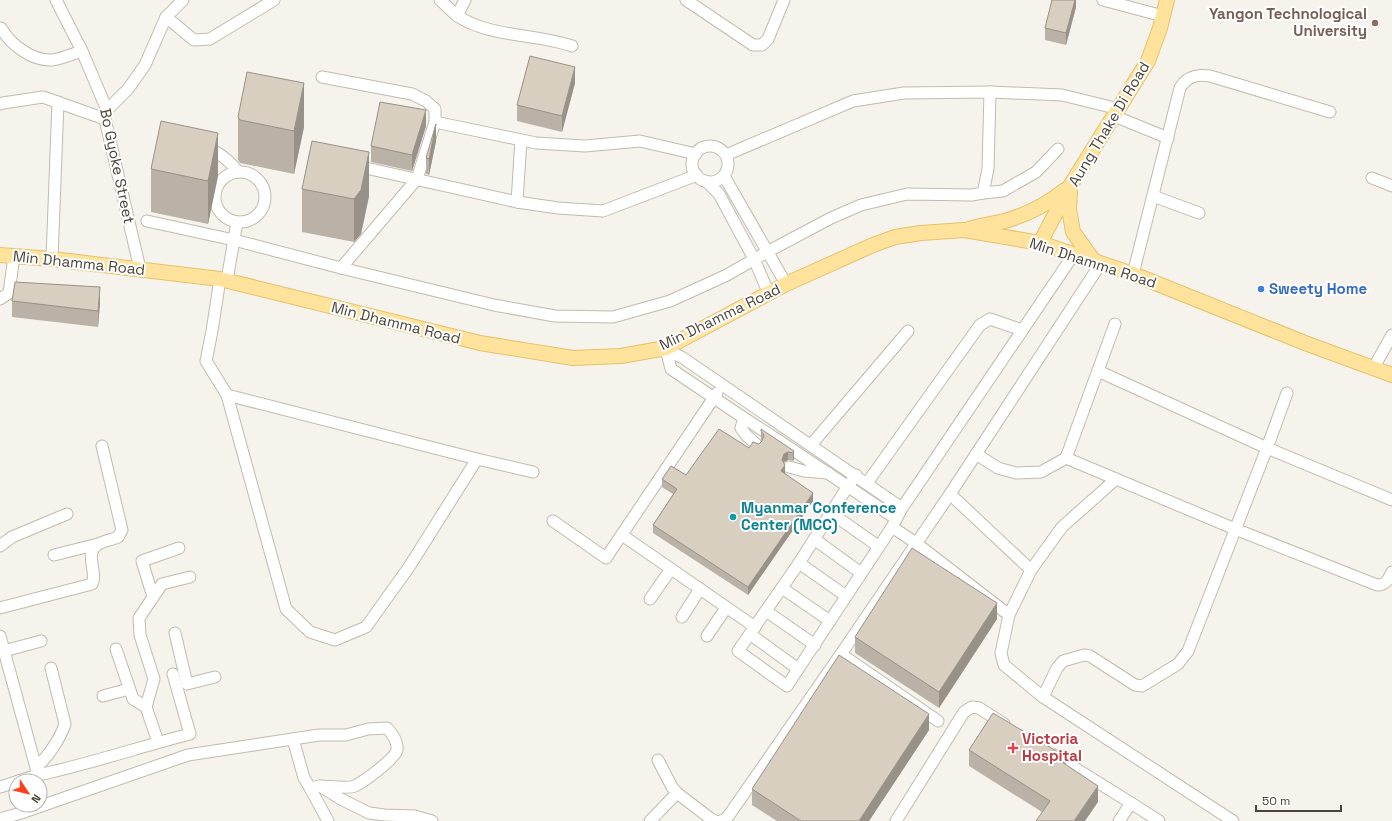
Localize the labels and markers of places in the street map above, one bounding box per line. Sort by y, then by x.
place label: Yangon Technological University [1209,4,1367,40]
marker: Yangon Technological University [1370,18,1380,28]
place label: Sweety Home [1269,279,1368,298]
marker: Sweety Home [1256,284,1266,294]
place label: Myanmar Conference Center (MCC) [741,498,897,534]
marker: Myanmar Conference Center (MCC) [728,512,738,522]
place label: Victoria Hospital [1022,729,1082,765]
marker: Victoria Hospital [1007,742,1019,754]

